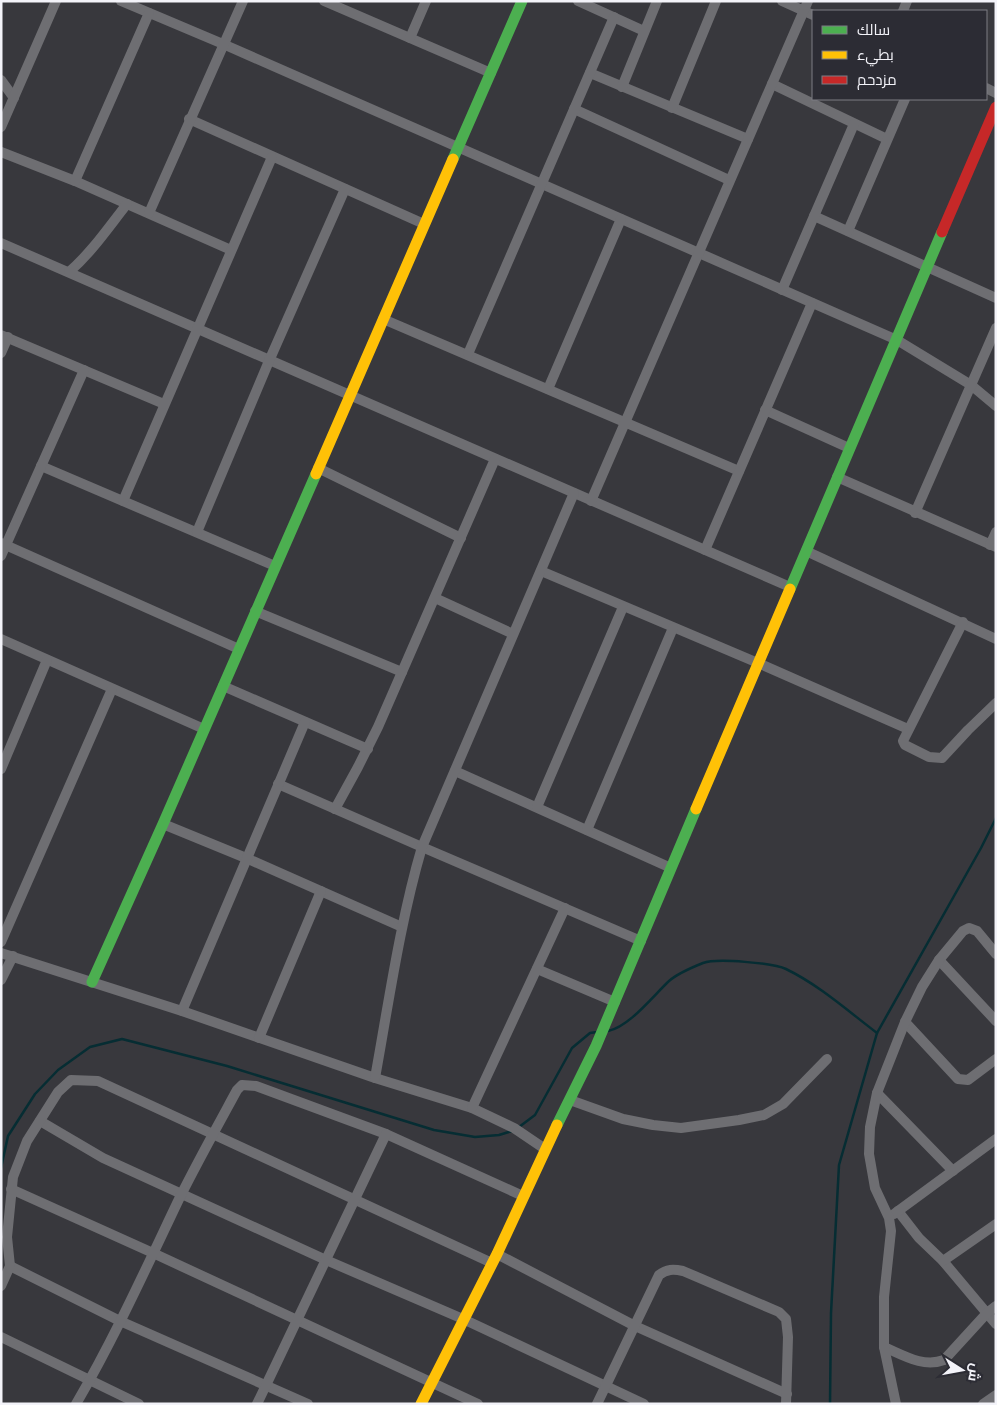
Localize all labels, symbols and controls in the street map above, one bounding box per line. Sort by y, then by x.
legend [812,10,987,100]
text: سالك [857,21,890,39]
text: بطيء [857,46,894,67]
text: مزدحم [857,71,897,90]
north arrow [937,1345,987,1395]
text: ش [964,1362,984,1383]

